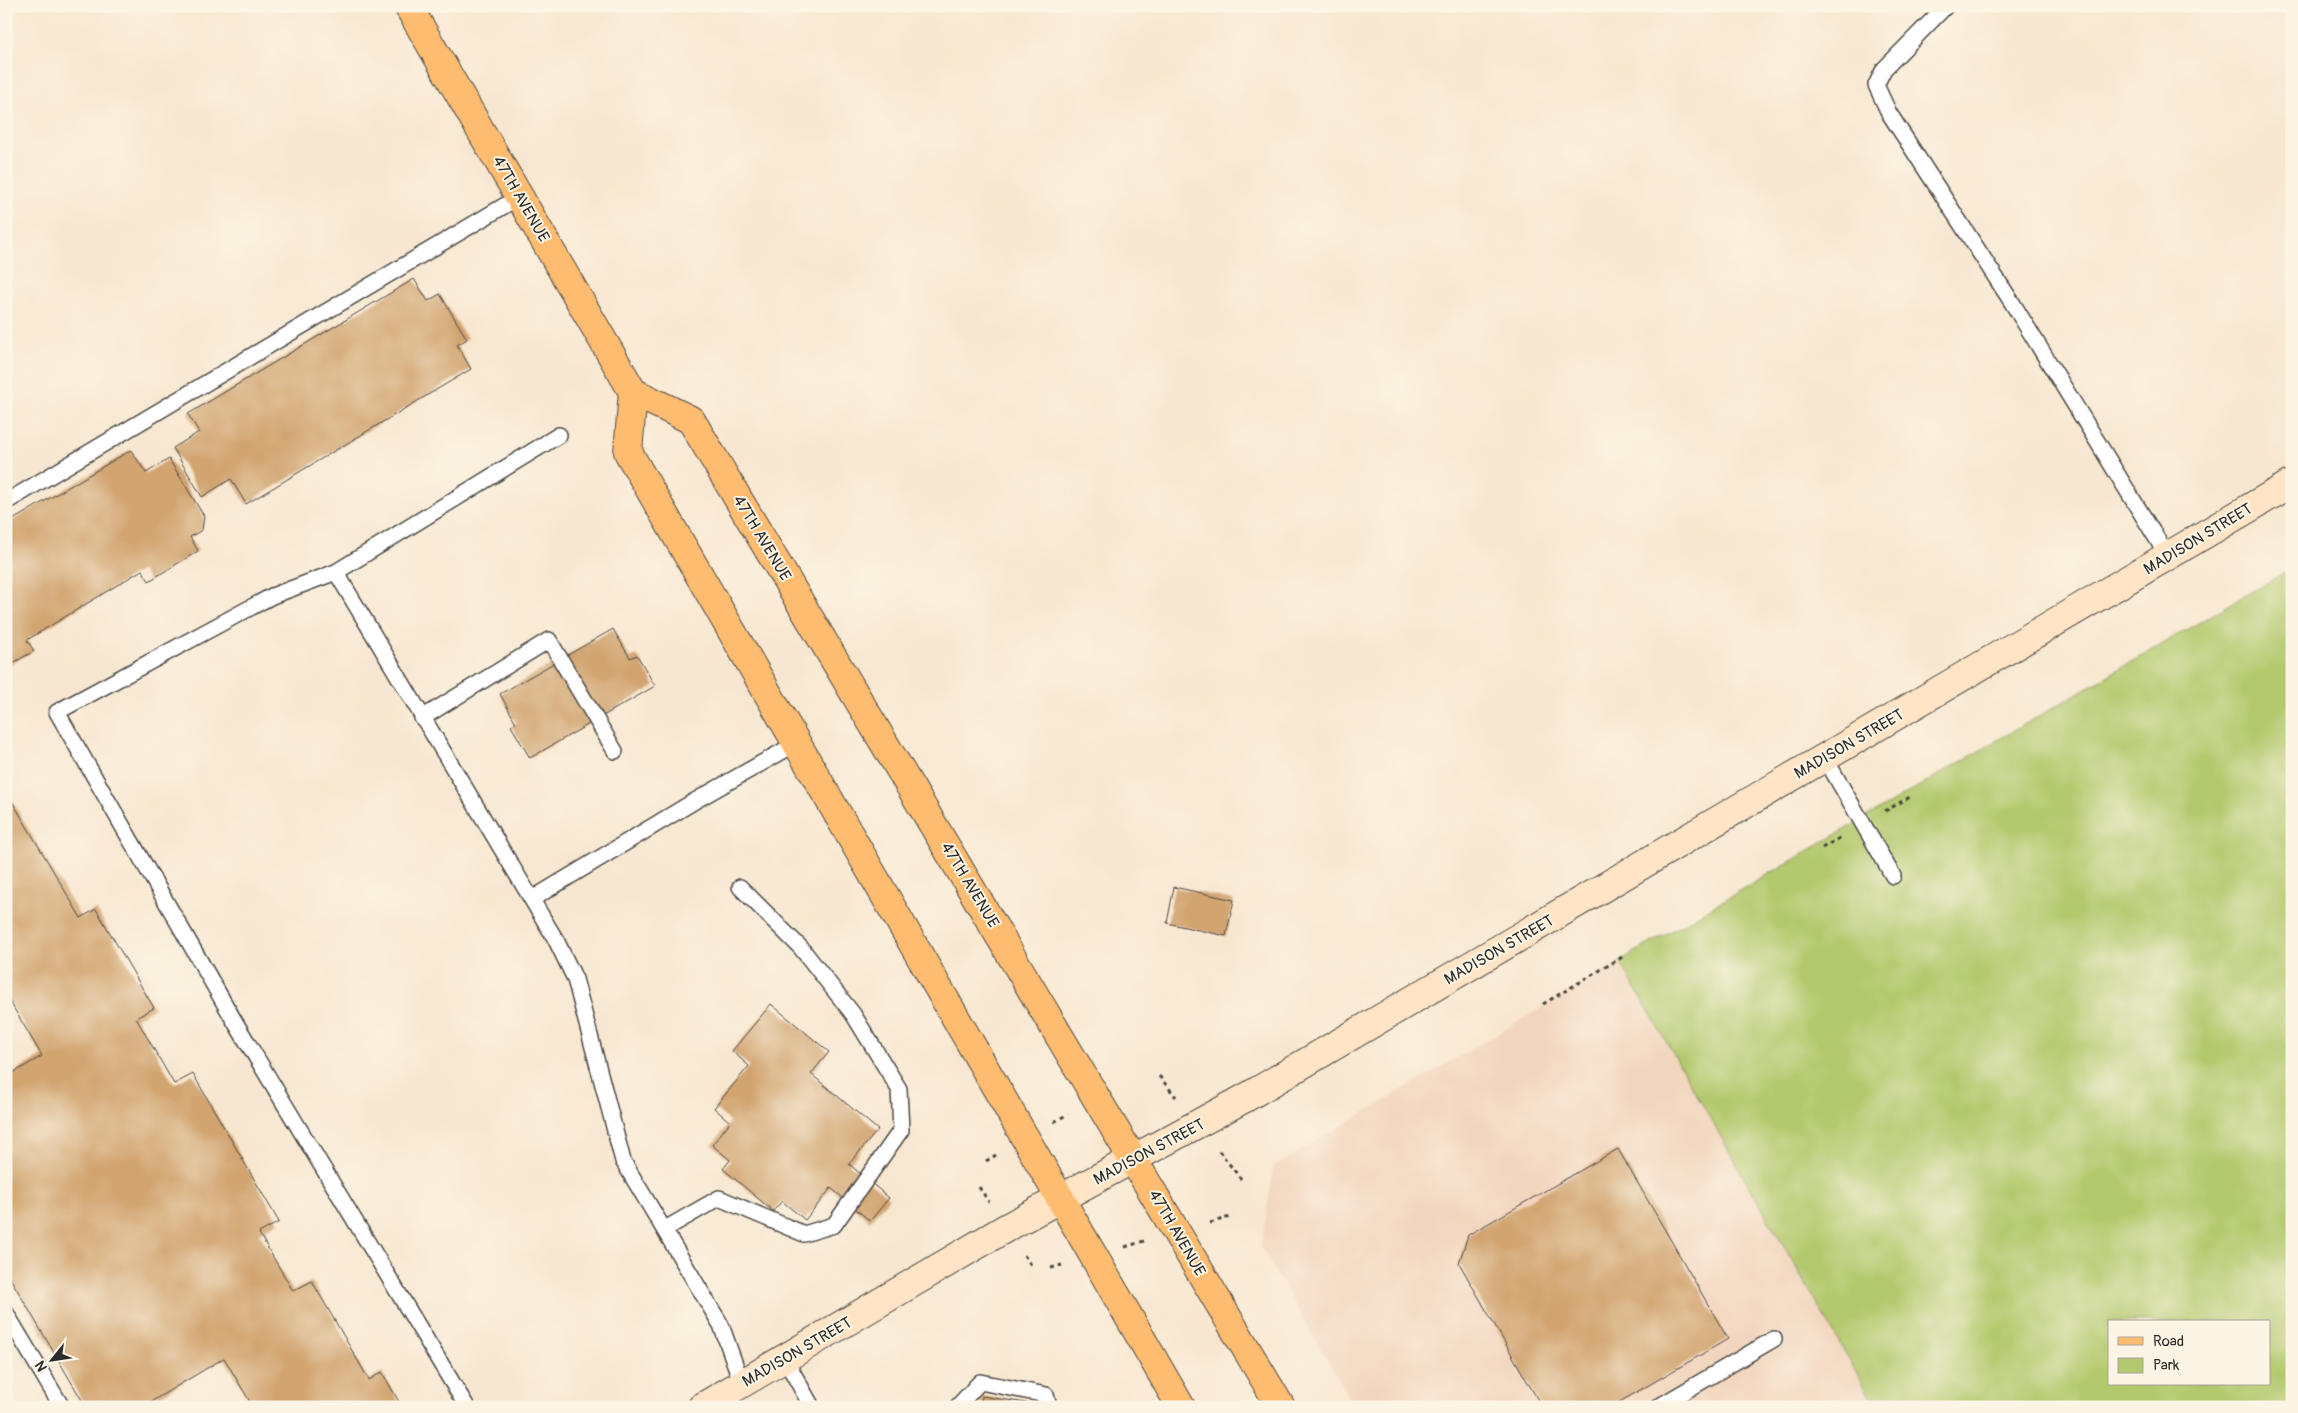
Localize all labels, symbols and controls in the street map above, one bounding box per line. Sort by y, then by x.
street label: 47TH AVENUE [488,152,554,246]
street label: 47TH AVENUE [729,491,795,585]
street label: MADISON STREET [2140,499,2256,579]
street label: MADISON STREET [1791,704,1907,783]
street label: 47TH AVENUE [937,838,1003,932]
street label: MADISON STREET [1441,910,1557,989]
street label: MADISON STREET [1090,1114,1208,1190]
street label: 47TH AVENUE [1144,1186,1210,1280]
street label: MADISON STREET [739,1312,855,1391]
legend [2108,1320,2270,1386]
text: Road [2153,1332,2184,1351]
north arrow [28,1336,78,1386]
text: Park [2153,1356,2180,1375]
text: N [31,1358,51,1375]

